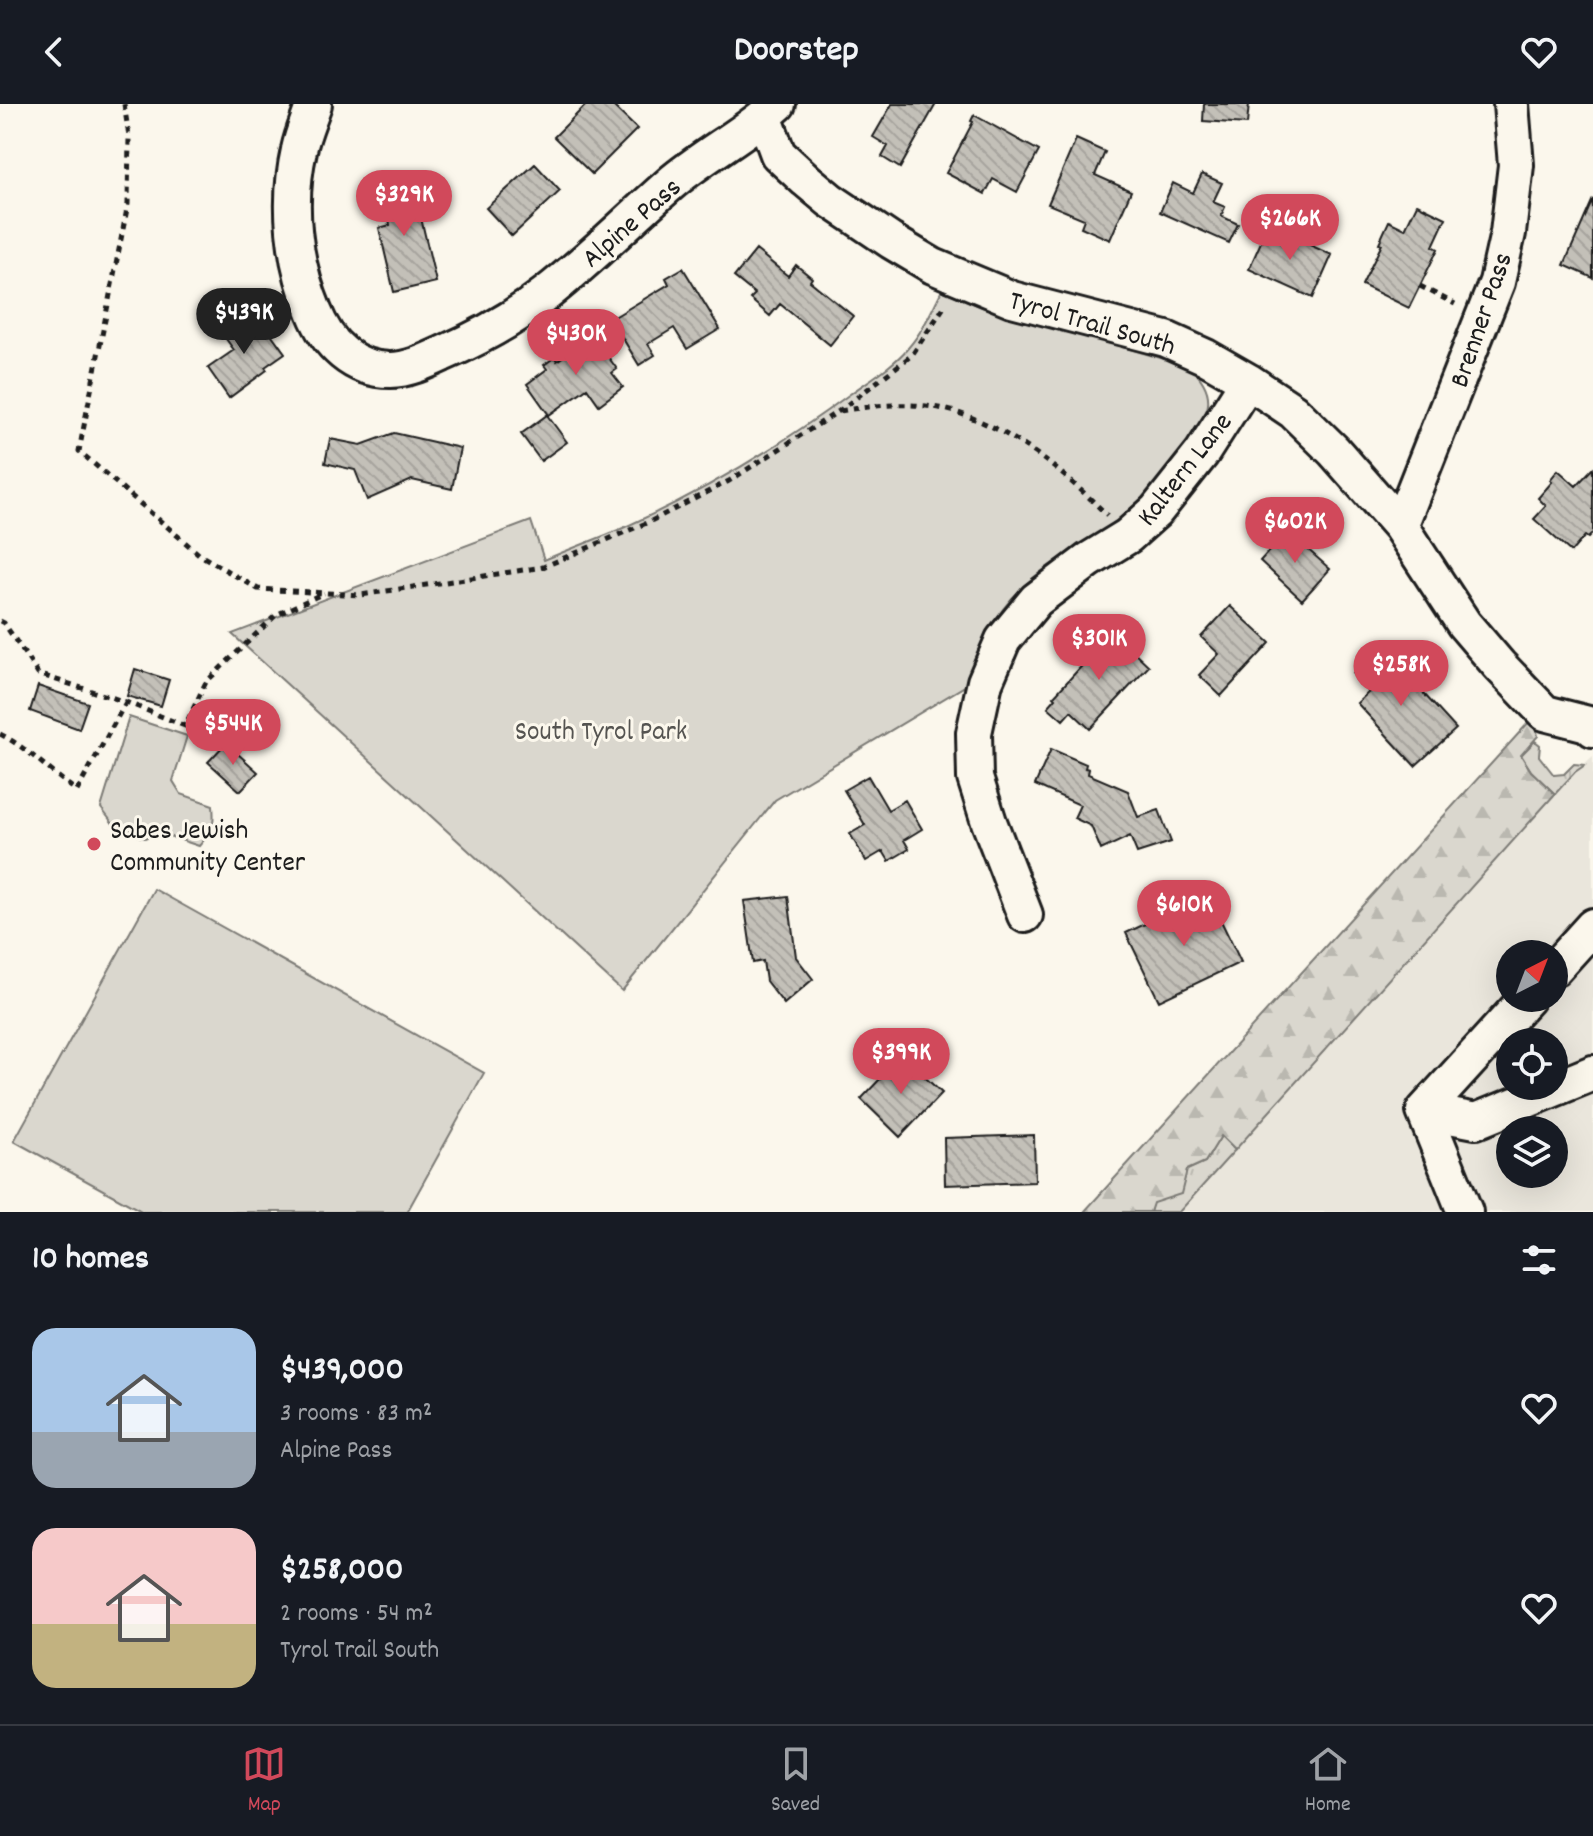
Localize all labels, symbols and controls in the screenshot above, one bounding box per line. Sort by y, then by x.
text: Doorstep [734,26,859,78]
icon: back [32,30,76,74]
icon: heart [1517,30,1561,74]
pin: $329K [348,170,460,238]
street label: Alpine Pass [574,170,692,280]
text: $329K [374,177,434,214]
pin: $266K [1234,194,1346,262]
text: $266K [1259,201,1321,238]
street label: Brenner Pass [1442,248,1525,394]
street label: Tyrol Trail South [1004,283,1180,369]
pin: $439K [188,288,300,356]
text: $439K [214,295,274,332]
pin: $430K [520,309,632,377]
text: $430K [545,316,607,353]
street label: Kaltern Lane [1130,406,1244,537]
pin: $602K [1239,497,1351,565]
text: $602K [1263,504,1327,541]
pin: $301K [1043,614,1155,682]
text: $301K [1071,621,1127,658]
pin: $258K [1345,640,1457,708]
text: $258K [1371,647,1431,684]
pin: $544K [177,699,289,767]
text: $544K [204,706,262,743]
park label: South Tyrol Park [515,714,687,754]
place label: Sabes Jewish Community Center [110,813,306,885]
marker: Sabes Jewish Community Center [85,835,103,853]
pin: $610K [1128,880,1240,948]
text: $610K [1155,887,1213,924]
north arrow [1496,940,1568,1012]
map controls [1496,940,1568,1188]
pin: $399K [845,1028,957,1096]
button: locate [1496,1028,1568,1100]
text: $399K [871,1035,931,1072]
button: layers [1496,1116,1568,1188]
text: 10 homes [32,1236,149,1285]
icon: filters [1517,1238,1561,1282]
text: $439,000 [280,1347,404,1396]
icon: home [96,1360,192,1456]
icon: heart [1517,1386,1561,1430]
text: 3 rooms · 83 m² [280,1396,432,1433]
text: Alpine Pass [280,1433,392,1470]
text: $258,000 [280,1547,404,1596]
icon: home [96,1560,192,1656]
icon: heart [1517,1586,1561,1630]
text: 2 rooms · 54 m² [280,1596,433,1633]
text: Tyrol Trail South [280,1633,439,1670]
tab: Map [242,1742,286,1821]
tab: Saved [771,1742,820,1821]
tab: Home [1305,1742,1351,1821]

